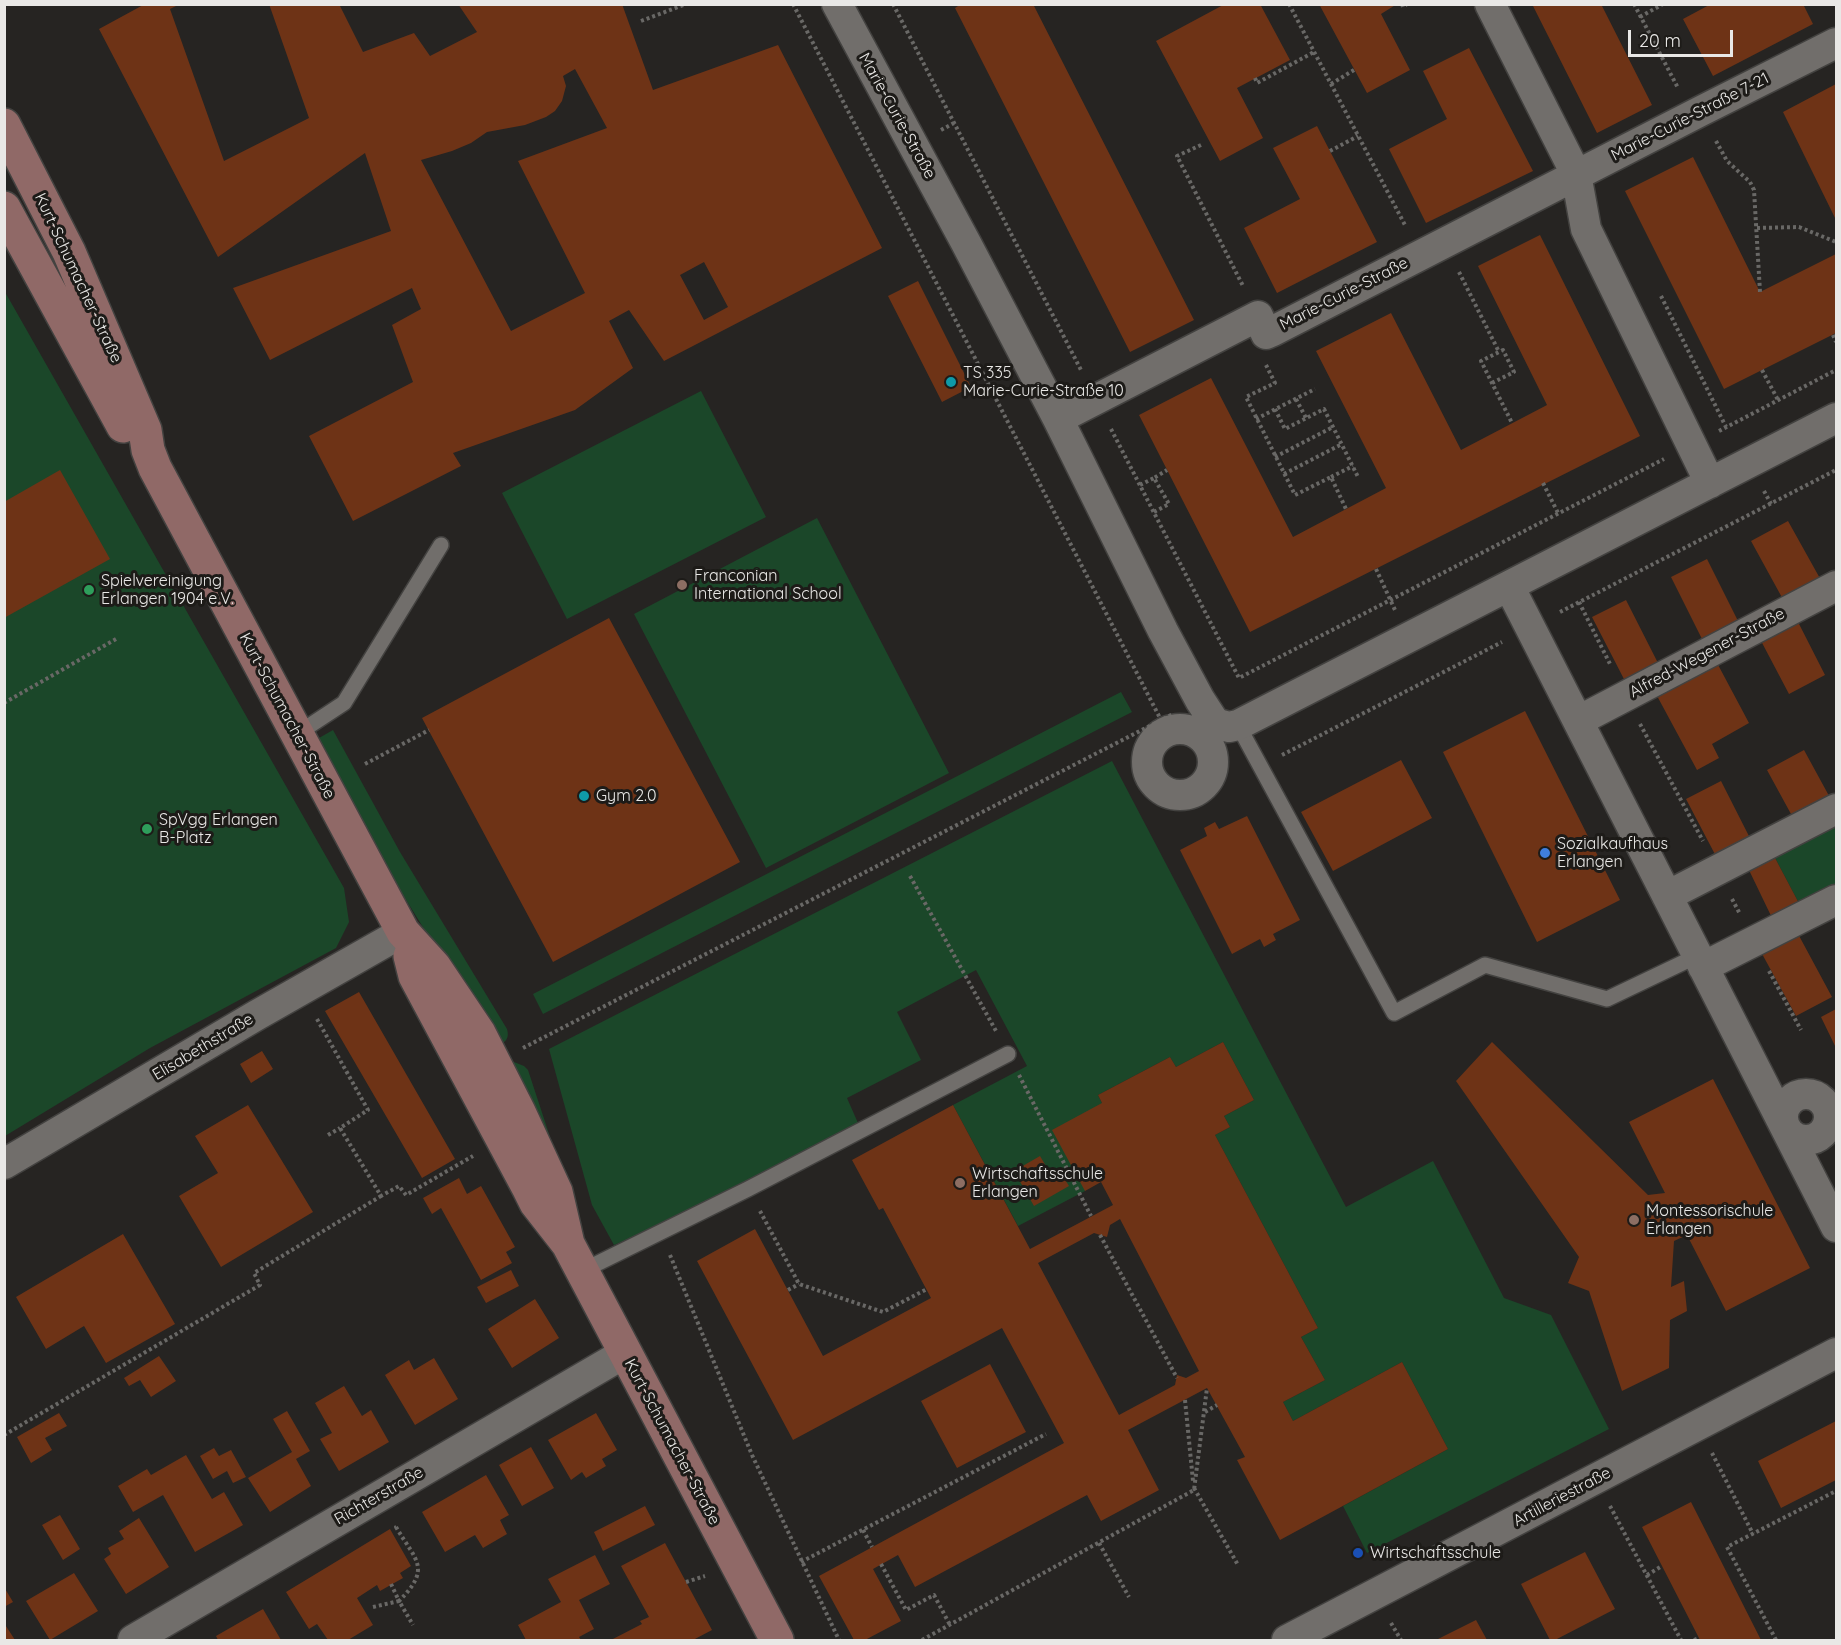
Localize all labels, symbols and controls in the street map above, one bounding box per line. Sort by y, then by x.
scale bar [1631,18,1736,56]
text: 20 m [1639,29,1681,52]
street label: Marie-Curie-Straße [854,50,940,182]
street label: Marie-Curie-Straße 7-21 [1608,69,1772,165]
street label: Kurt-Schumacher-Straße [30,190,126,366]
street label: Marie-Curie-Straße [1277,253,1411,335]
place label: TS 335 Marie-Curie-Straße 10 [963,363,1124,401]
marker: TS 335 Marie-Curie-Straße 10 [944,375,958,389]
place label: Franconian International School [694,566,842,604]
place label: Spielvereinigung Erlangen 1904 e.V. [101,571,234,609]
marker: Franconian International School [675,578,689,592]
marker: Spielvereinigung Erlangen 1904 e.V. [82,583,96,597]
street label: Alfred-Wegener-Straße [1626,604,1788,702]
street label: Kurt-Schumacher-Straße [235,630,339,802]
place label: Gym 2.0 [596,786,656,806]
marker: Gym 2.0 [577,789,591,803]
place label: SpVgg Erlangen B-Platz [159,810,278,848]
marker: SpVgg Erlangen B-Platz [140,822,154,836]
place label: Sozialkaufhaus Erlangen [1557,834,1668,872]
marker: Sozialkaufhaus Erlangen [1538,846,1552,860]
street label: Elisabethstraße [149,1009,257,1085]
place label: Wirtschaftsschule Erlangen [972,1164,1103,1202]
marker: Wirtschaftsschule Erlangen [953,1176,967,1190]
place label: Montessorischule Erlangen [1646,1201,1773,1239]
marker: Montessorischule Erlangen [1627,1213,1641,1227]
street label: Kurt-Schumacher-Straße [620,1356,724,1528]
street label: Richterstraße [331,1463,427,1529]
street label: Artilleriestraße [1510,1463,1614,1531]
place label: Wirtschaftsschule [1370,1543,1501,1563]
marker: Wirtschaftsschule [1351,1546,1365,1560]

